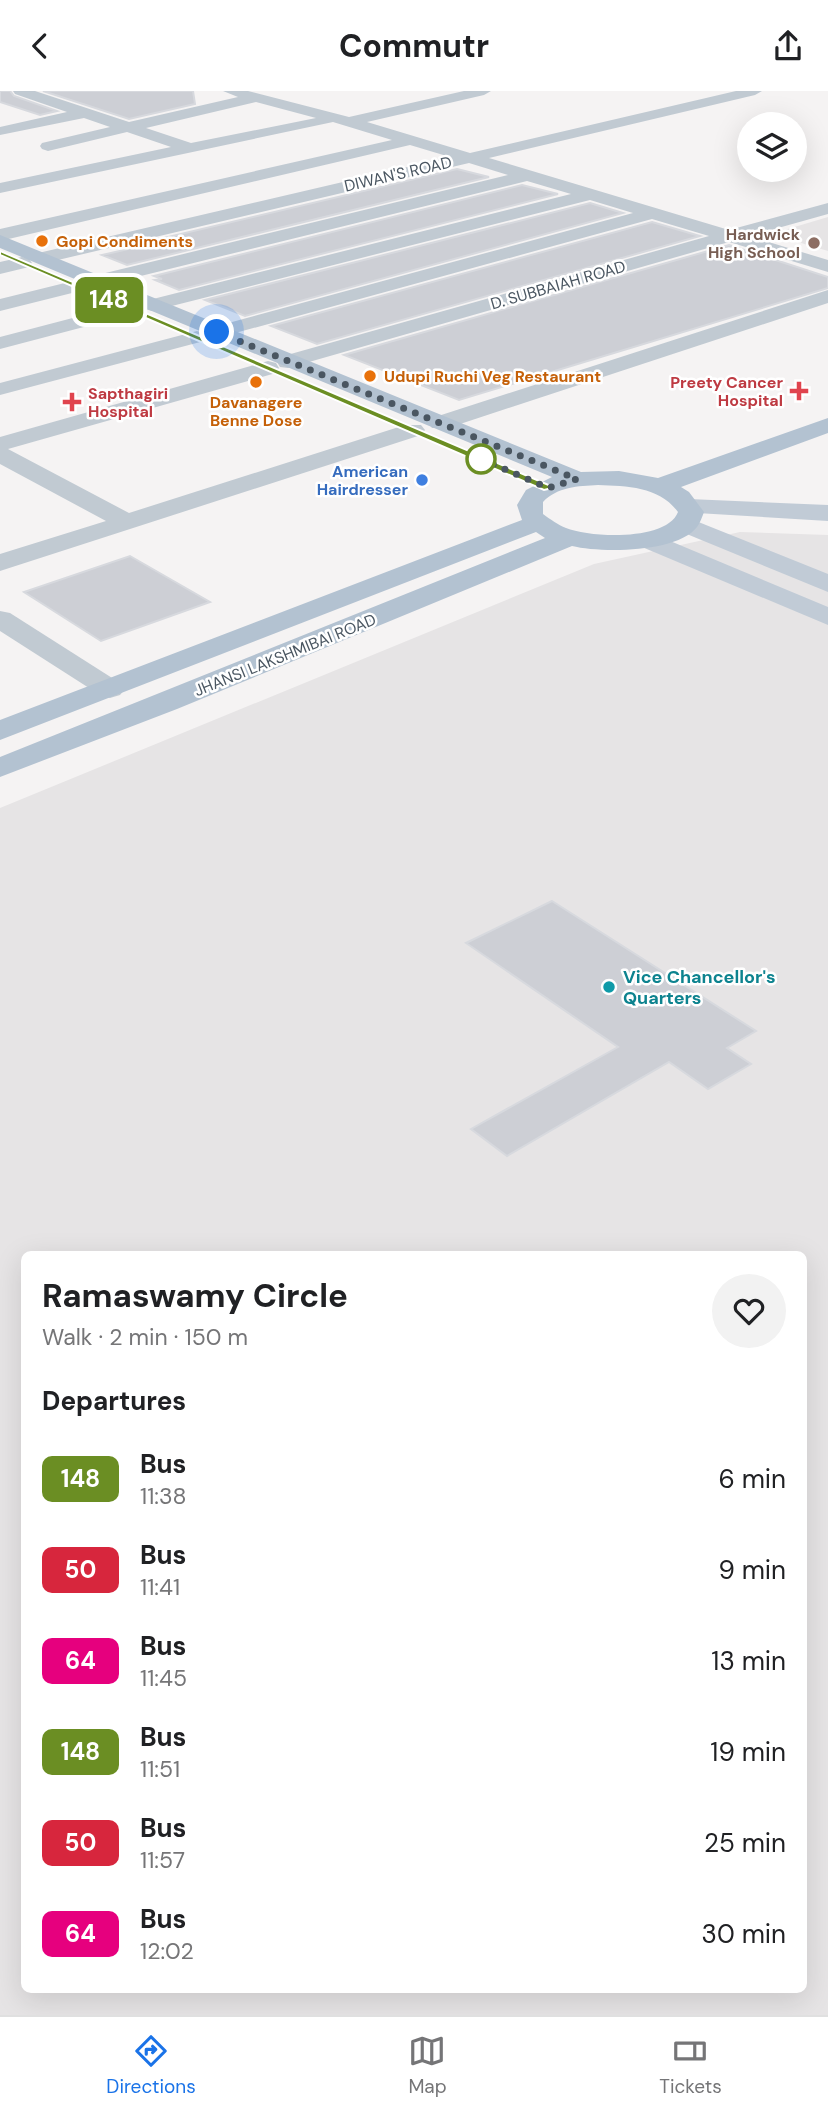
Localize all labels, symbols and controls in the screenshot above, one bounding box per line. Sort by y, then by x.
text: Commutr [339,25,489,67]
icon: back [21,27,59,65]
icon: share [769,27,807,65]
map controls [737,112,807,182]
button: layers [737,112,807,182]
street label: DIWAN'S ROAD [342,151,454,197]
place label: Hardwick High School [708,224,801,263]
place label: Gopi Condiments [56,231,193,252]
marker: Gopi Condiments [34,233,50,249]
marker: Hardwick High School [806,235,822,251]
street label: D. SUBBAIAH ROAD [488,256,628,314]
line badge: 148 [69,277,149,323]
text: 148 [89,284,129,315]
your location [199,314,234,349]
place label: Udupi Ruchi Veg Restaurant [384,366,601,387]
marker: Udupi Ruchi Veg Restaurant [362,368,378,384]
place label: Preety Cancer Hospital [670,372,783,411]
marker: Davanagere Benne Dose [248,374,264,390]
marker: Preety Cancer Hospital [789,381,809,401]
place label: Sapthagiri Hospital [88,383,168,422]
marker: Sapthagiri Hospital [62,392,82,412]
place label: Davanagere Benne Dose [210,392,302,431]
unlabelled marker [466,444,496,474]
place label: American Hairdresser [317,461,408,500]
marker: American Hairdresser [414,472,430,488]
street label: JHANSI LAKSHMIBAI ROAD [191,609,379,701]
place label: Vice Chancellor's Quarters [623,965,776,1010]
marker: Vice Chancellor's Quarters [601,979,617,995]
text: Ramaswamy Circle [42,1274,348,1317]
button: heart [712,1274,786,1348]
text: Walk · 2 min · 150 m [42,1322,248,1352]
text: Departures [42,1384,186,1418]
text: Bus [140,1447,186,1481]
text: 6 min [718,1462,786,1496]
text: 148 [61,1463,100,1494]
text: 11:38 [140,1481,187,1511]
text: Bus [140,1538,186,1572]
text: 9 min [718,1553,786,1587]
text: 50 [65,1554,96,1585]
text: 11:41 [140,1572,180,1602]
text: Bus [140,1629,186,1663]
text: 13 min [711,1644,786,1678]
text: 64 [65,1645,96,1676]
text: 11:45 [140,1663,187,1693]
text: Bus [140,1720,186,1754]
text: 19 min [710,1735,786,1769]
text: 148 [61,1736,100,1767]
text: 11:51 [140,1754,180,1784]
text: Bus [140,1811,186,1845]
text: 25 min [704,1826,786,1860]
text: 50 [65,1827,96,1858]
text: 11:57 [140,1845,185,1875]
text: Bus [140,1902,186,1936]
text: 30 min [702,1917,786,1951]
text: 64 [65,1918,96,1949]
text: 12:02 [140,1936,194,1966]
tab: Directions [106,2032,196,2099]
tab: Map [408,2032,447,2099]
tab: Tickets [659,2032,722,2099]

